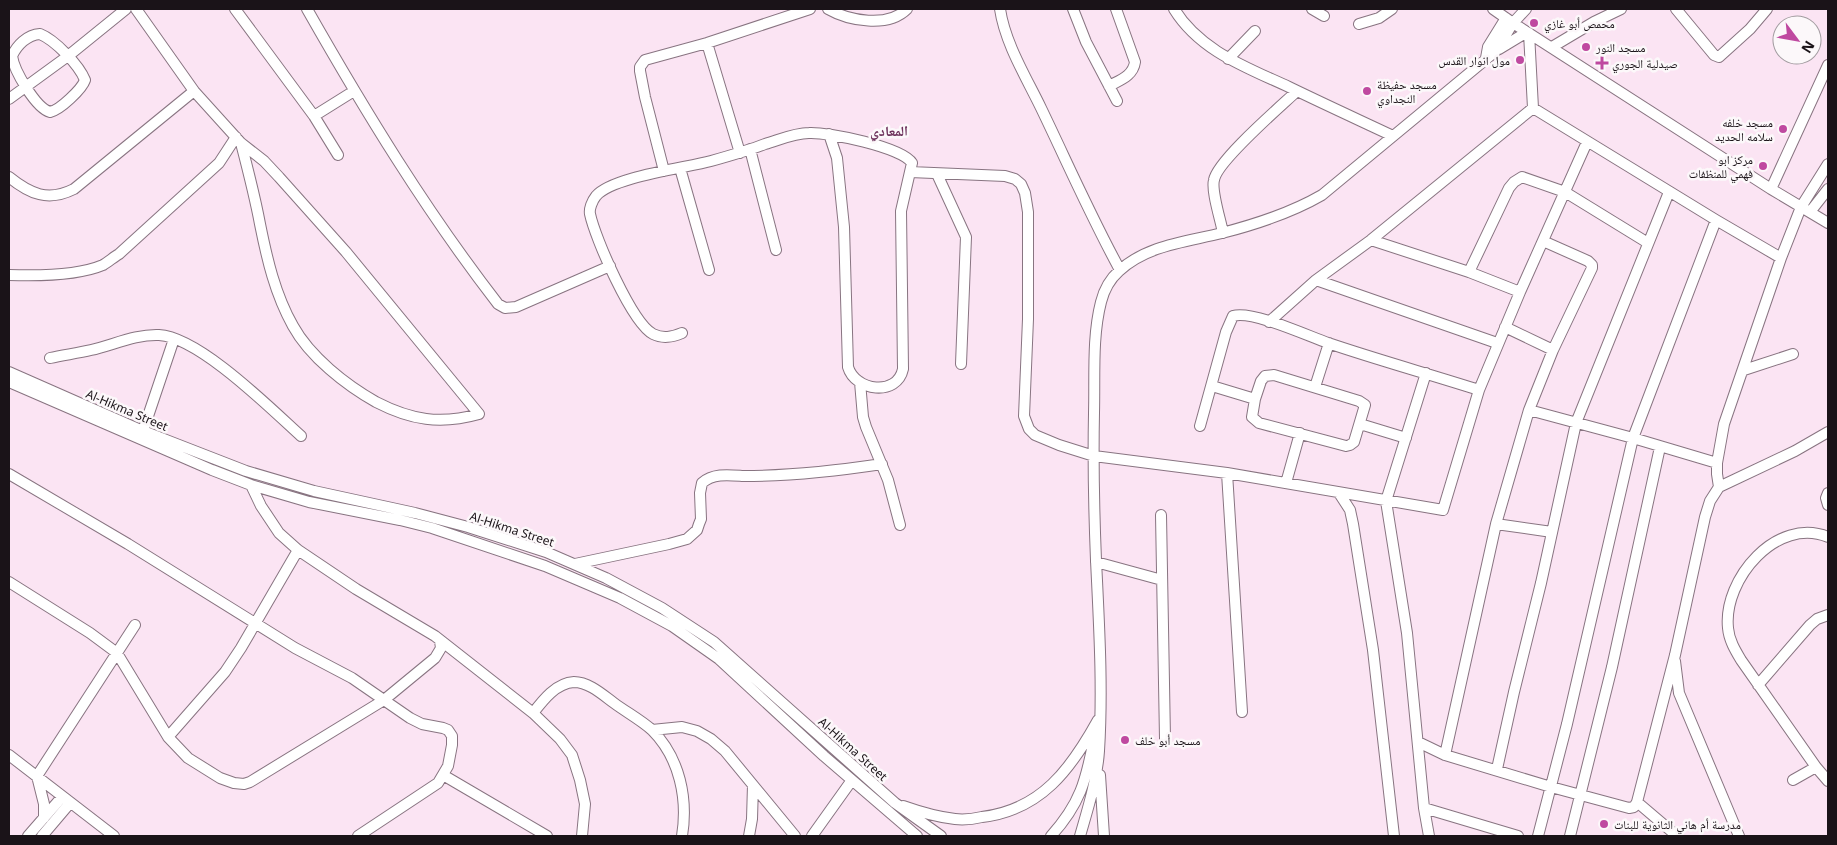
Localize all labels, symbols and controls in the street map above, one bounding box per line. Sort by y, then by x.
place label: محمص أبو غازي [1544,15,1615,34]
north arrow [1772,15,1822,65]
marker: محمص أبو غازي [1528,17,1540,29]
text: N [1797,37,1820,57]
place label: مسجد النور [1595,39,1645,56]
marker: مسجد النور [1580,41,1592,53]
place label: مول انوار القدس [1438,52,1510,69]
marker: مول انوار القدس [1514,54,1526,66]
place label: صيدلية الجوري [1612,55,1678,74]
marker: صيدلية الجوري [1596,57,1608,69]
place label: مسجد حفيظة النجداوي [1377,76,1437,109]
marker: مسجد حفيظة النجداوي [1361,85,1373,97]
place label: مسجد خلفه سلامه الحديد [1715,114,1773,145]
district label: المعادي [870,121,908,142]
marker: مسجد خلفه سلامه الحديد [1777,123,1789,135]
place label: مركز ابو فهمي للمنظفات [1689,151,1753,184]
marker: مركز ابو فهمي للمنظفات [1757,160,1769,172]
street label: Al-Hikma Street [83,385,171,435]
street label: Al-Hikma Street [468,507,557,551]
street label: Al-Hikma Street [815,713,892,785]
place label: مسجد أبو خلف [1135,732,1201,749]
marker: مسجد أبو خلف [1119,734,1131,746]
place label: مدرسة أم هاني الثانوية للبنات [1614,816,1741,835]
marker: مدرسة أم هاني الثانوية للبنات [1598,818,1610,830]

